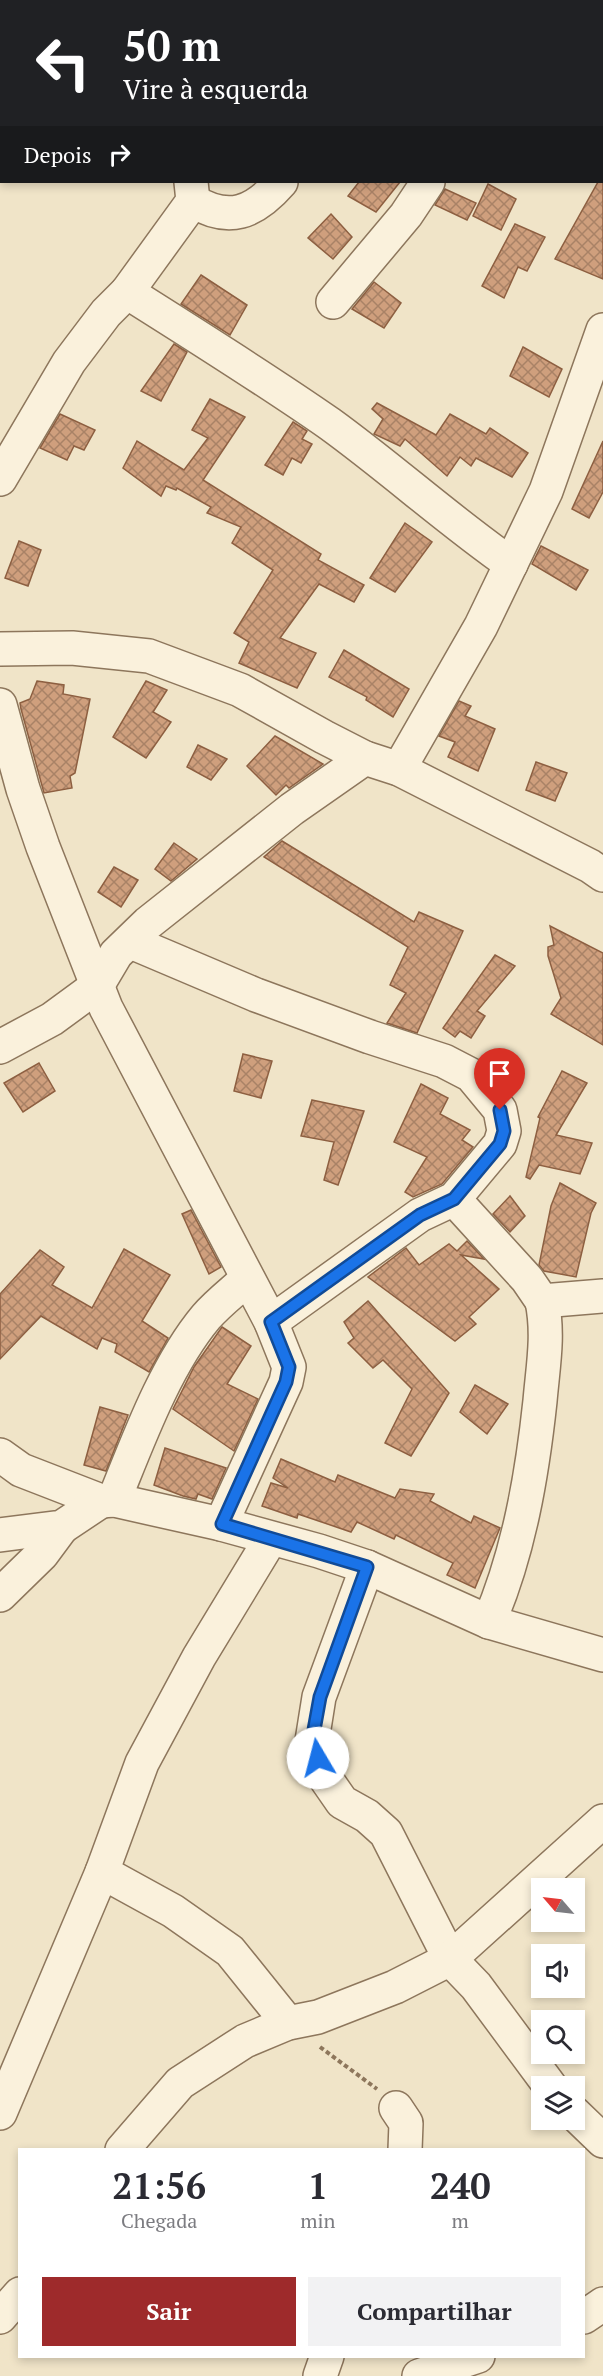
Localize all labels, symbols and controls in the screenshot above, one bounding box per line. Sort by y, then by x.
text: 50 m [123,17,221,73]
icon: left [24,24,102,102]
text: Vire à esquerda [123,71,308,107]
icon: right [103,138,136,171]
text: Depois [24,140,91,169]
pin [474,1048,525,1110]
icon: arrive [483,1057,516,1090]
position arrow [286,1726,350,1790]
north arrow [531,1878,585,1932]
map controls [531,1878,585,2130]
button: sound [531,1944,585,1998]
button: search [531,2010,585,2064]
button: layers [531,2076,585,2130]
text: 21:56 [112,2162,206,2209]
text: 1 [308,2162,328,2209]
text: 240 [430,2162,491,2209]
text: Chegada [121,2207,197,2234]
text: min [300,2207,335,2234]
text: m [452,2207,469,2234]
button: Sair [42,2277,296,2346]
button: Compartilhar [308,2277,561,2346]

